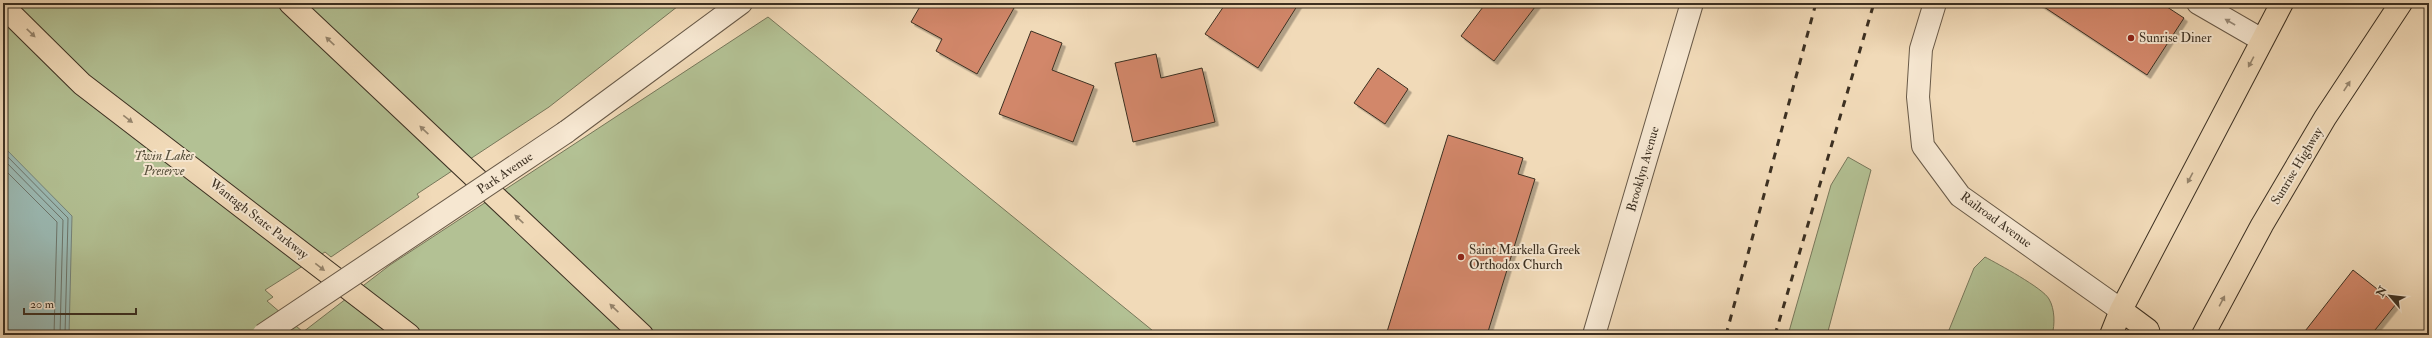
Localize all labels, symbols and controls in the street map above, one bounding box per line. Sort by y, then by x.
one-way arrow [2224,18,2236,25]
one-way arrow [26,29,36,38]
place label: Sunrise Diner [2139,30,2212,46]
marker: Sunrise Diner [2126,33,2136,43]
one-way arrow [325,36,335,45]
one-way arrow [2247,57,2254,68]
one-way arrow [2343,81,2351,91]
one-way arrow [123,115,134,123]
street label: Brooklyn Avenue [1623,124,1664,214]
street label: Sunrise Highway [2268,124,2327,208]
one-way arrow [420,126,429,135]
park label: Twin Lakes Preserve [134,148,194,179]
street label: Park Avenue [474,148,536,198]
one-way arrow [2187,172,2194,183]
street label: Wantagh State Parkway [205,175,312,264]
street label: Railroad Avenue [1957,189,2035,252]
one-way arrow [514,214,524,224]
place label: Saint Markella Greek Orthodox Church [1469,242,1581,273]
marker: Saint Markella Greek Orthodox Church [1456,252,1466,262]
one-way arrow [315,262,326,271]
north arrow [2370,276,2410,316]
text: N [2373,283,2390,300]
scale bar [24,290,136,316]
one-way arrow [2218,295,2225,306]
text: 20 m [30,297,55,312]
one-way arrow [609,303,619,313]

